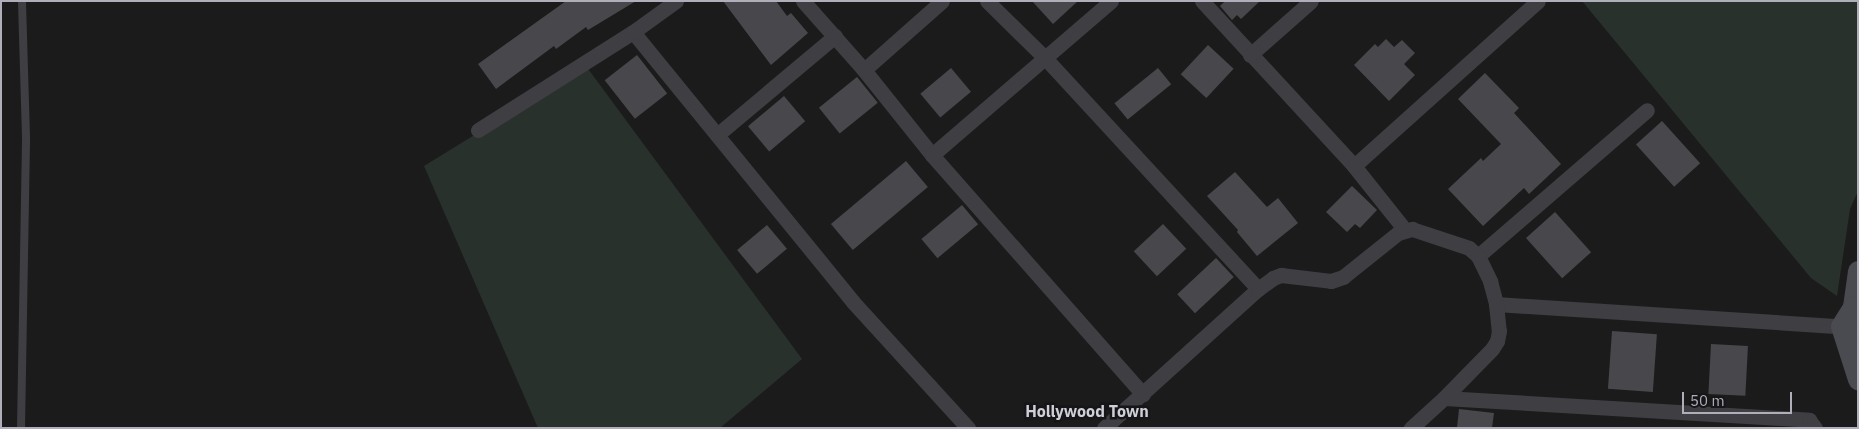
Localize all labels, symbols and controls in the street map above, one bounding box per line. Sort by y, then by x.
scale bar [1684,382,1794,414]
text: 50 m [1690,391,1725,410]
district label: Hollywood Town [1025,401,1149,421]

